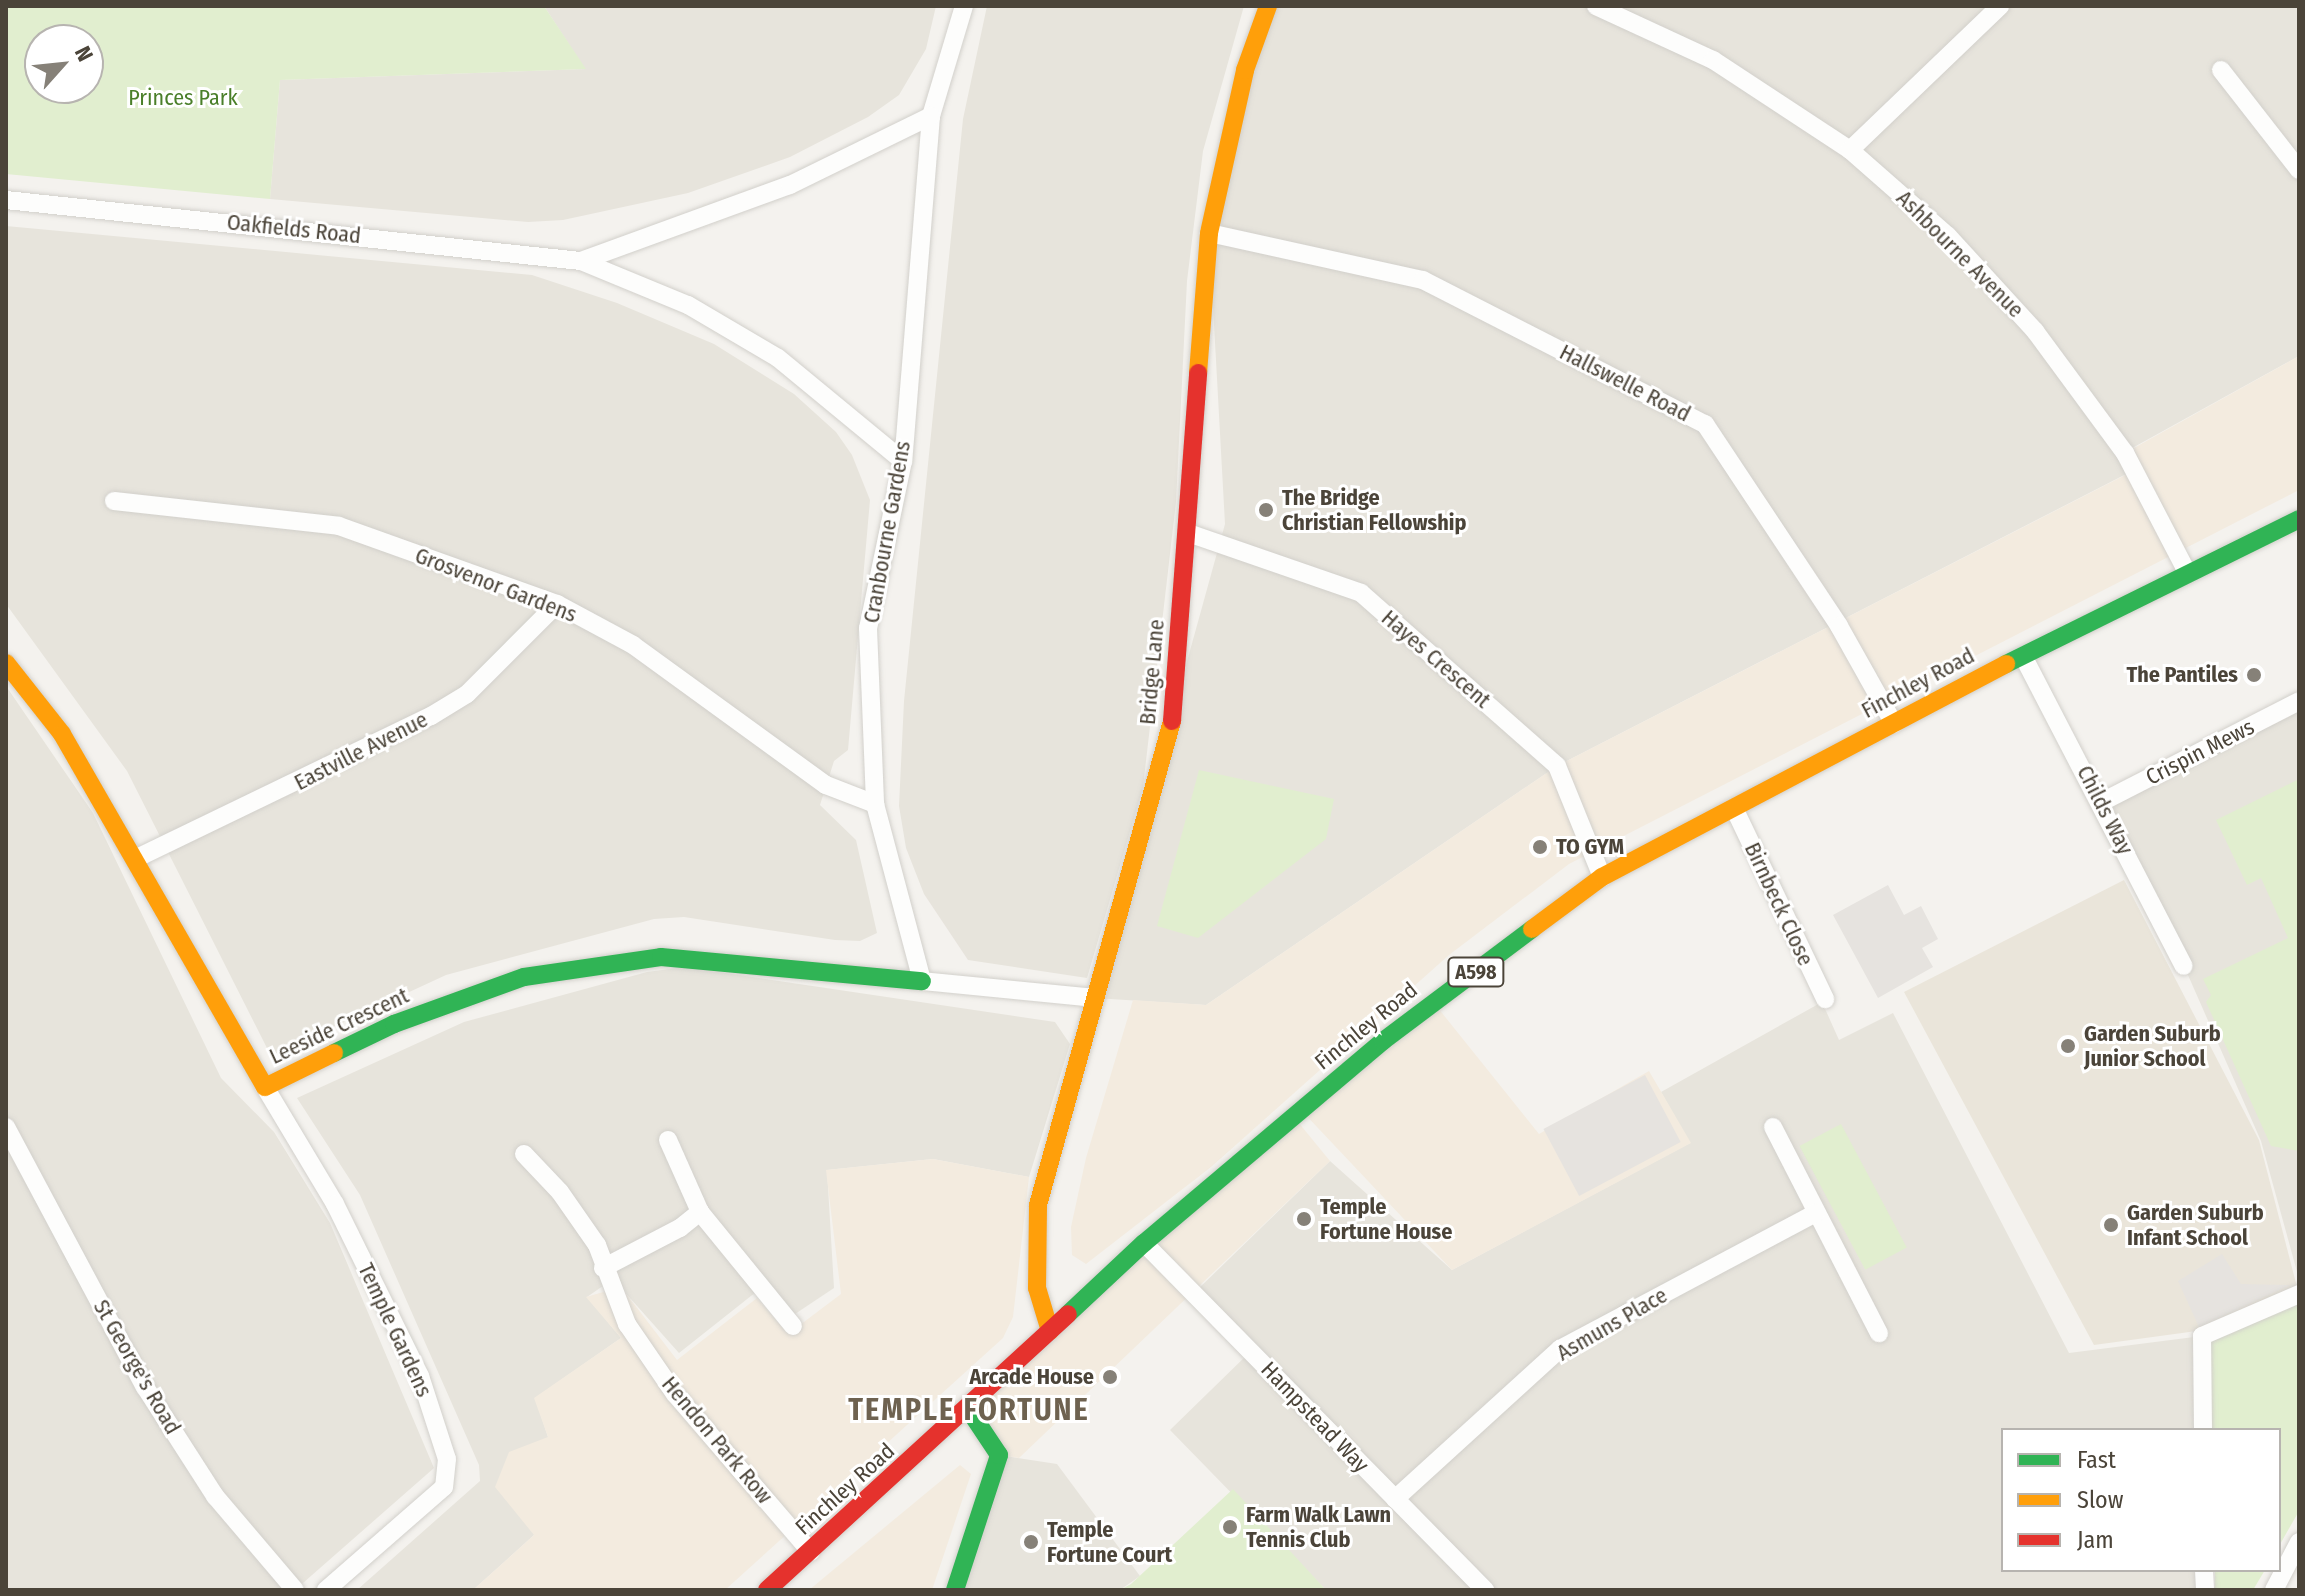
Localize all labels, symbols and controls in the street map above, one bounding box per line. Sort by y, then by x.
north arrow [24,24,104,104]
text: N [69,42,99,66]
park label: Princes Park [128,85,238,111]
street label: Ashbourne Avenue [1891,185,2029,323]
street label: Oakfields Road [226,209,362,249]
street label: Hallswelle Road [1555,339,1695,427]
street label: Cranbourne Gardens [858,439,916,625]
place label: The Bridge Christian Fellowship [1282,484,1466,536]
marker: The Bridge Christian Fellowship [1257,501,1275,519]
street label: Grosvenor Gardens [411,542,581,628]
street label: Hayes Crescent [1376,605,1496,713]
street label: Bridge Lane [1134,618,1170,726]
street label: Finchley Road [1857,642,1979,724]
place label: The Pantiles [2126,662,2238,688]
marker: The Pantiles [2245,666,2263,684]
street label: Eastville Avenue [290,706,432,796]
street label: Crispin Mews [2142,714,2258,790]
street label: Childs Way [2071,761,2139,859]
place label: TO GYM [1556,834,1624,860]
marker: TO GYM [1531,838,1549,856]
street label: Birnbeck Close [1739,838,1819,970]
road number: A598 [1446,956,1506,988]
street label: Finchley Road [1309,977,1423,1075]
street label: Leeside Crescent [265,982,413,1070]
place label: Garden Suburb Junior School [2084,1020,2221,1072]
marker: Garden Suburb Junior School [2059,1037,2077,1055]
place label: Temple Fortune House [1320,1193,1452,1244]
place label: Garden Suburb Infant School [2127,1199,2264,1250]
marker: Temple Fortune House [1295,1210,1313,1228]
marker: Garden Suburb Infant School [2102,1216,2120,1234]
street label: Temple Gardens [353,1259,437,1401]
street label: Asmuns Place [1552,1282,1672,1366]
street label: St George's Road [88,1295,186,1439]
street label: Hampstead Way [1256,1356,1374,1478]
place label: Arcade House [969,1364,1094,1390]
marker: Arcade House [1101,1368,1119,1386]
street label: Hendon Park Row [656,1371,778,1509]
district label: TEMPLE FORTUNE [848,1392,1090,1428]
legend [2001,1428,2281,1572]
street label: Finchley Road [790,1438,900,1540]
text: Fast [2077,1446,2116,1474]
text: Slow [2077,1486,2123,1514]
place label: Farm Walk Lawn Tennis Club [1246,1501,1391,1552]
place label: Temple Fortune Court [1047,1516,1172,1568]
marker: Farm Walk Lawn Tennis Club [1221,1518,1239,1536]
text: Jam [2077,1526,2114,1554]
marker: Temple Fortune Court [1022,1533,1040,1551]

